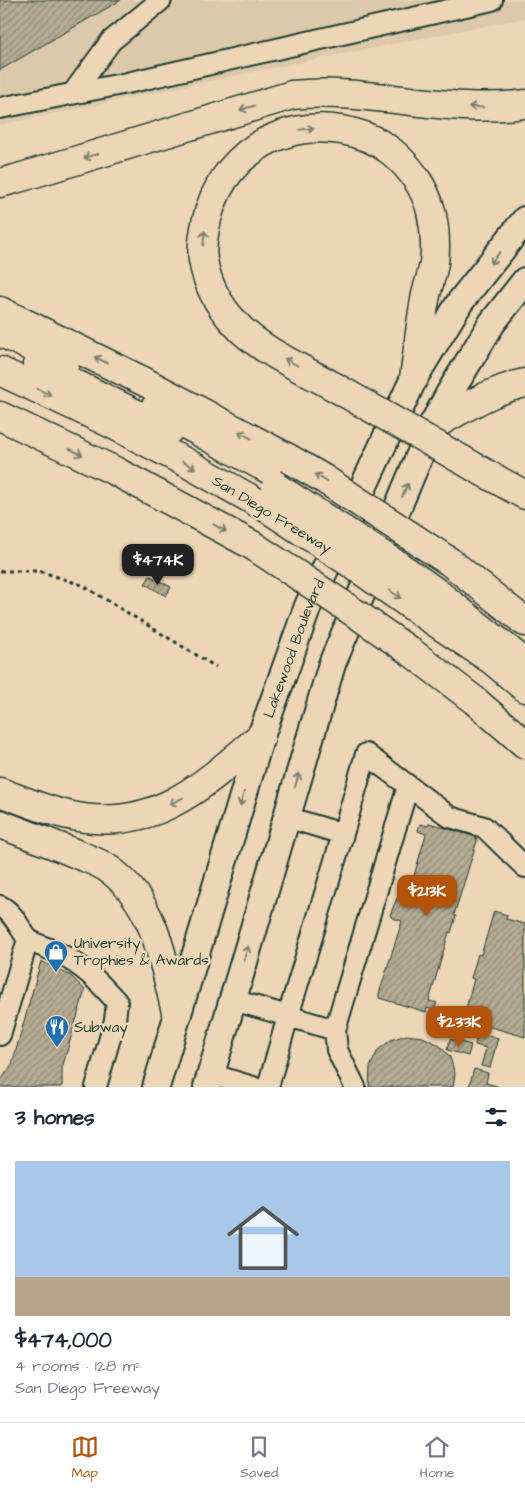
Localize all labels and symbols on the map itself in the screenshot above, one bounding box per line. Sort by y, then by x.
one-way arrow [469,102,485,111]
one-way arrow [239,104,255,114]
one-way arrow [298,124,314,134]
one-way arrow [84,151,100,161]
one-way arrow [199,230,209,246]
one-way arrow [489,251,500,264]
one-way arrow [94,355,109,364]
one-way arrow [283,357,298,367]
one-way arrow [36,388,51,397]
one-way arrow [238,430,253,440]
one-way arrow [68,448,83,458]
one-way arrow [182,460,197,470]
street label: San Diego Freeway [208,470,335,559]
one-way arrow [315,472,329,482]
one-way arrow [402,483,411,498]
one-way arrow [212,523,226,533]
pin: $474K [123,544,193,586]
street label: Lakewood Boulevard [258,575,330,721]
one-way arrow [388,589,402,599]
one-way arrow [293,773,303,789]
one-way arrow [236,791,246,807]
one-way arrow [169,797,184,807]
pin: $213K [392,874,462,917]
place label: University Trophies & Awards [74,933,209,971]
shop icon: University Trophies & Awards [43,939,69,973]
one-way arrow [242,945,252,961]
pin: $233K [424,1006,494,1048]
restaurant icon: Subway [44,1014,70,1048]
place label: Subway [74,1017,128,1039]

